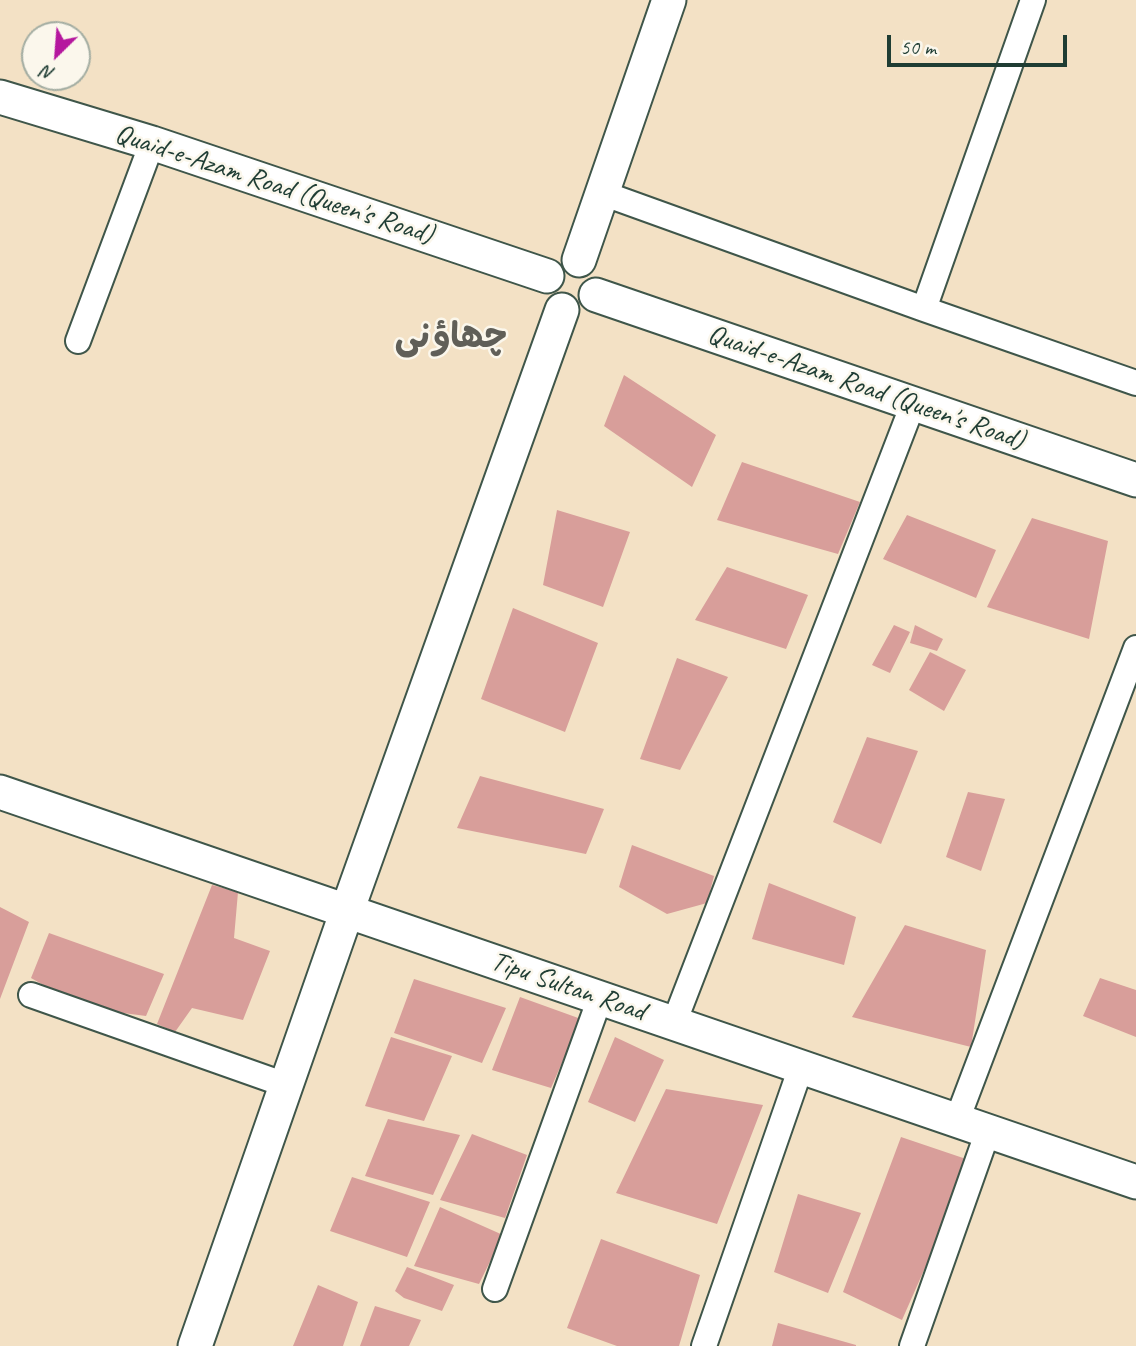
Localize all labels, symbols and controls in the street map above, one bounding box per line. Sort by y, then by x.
north arrow [21,21,91,91]
scale bar [891,21,1071,65]
text: 50 m [900,34,936,60]
text: N [38,60,58,87]
street label: Quaid-e-Azam Road (Queen's Road) [111,118,437,252]
district label: چھاؤنی [395,317,507,359]
street label: Quaid-e-Azam Road (Queen's Road) [703,318,1029,458]
street label: Tipu Sultan Road [486,945,650,1029]

